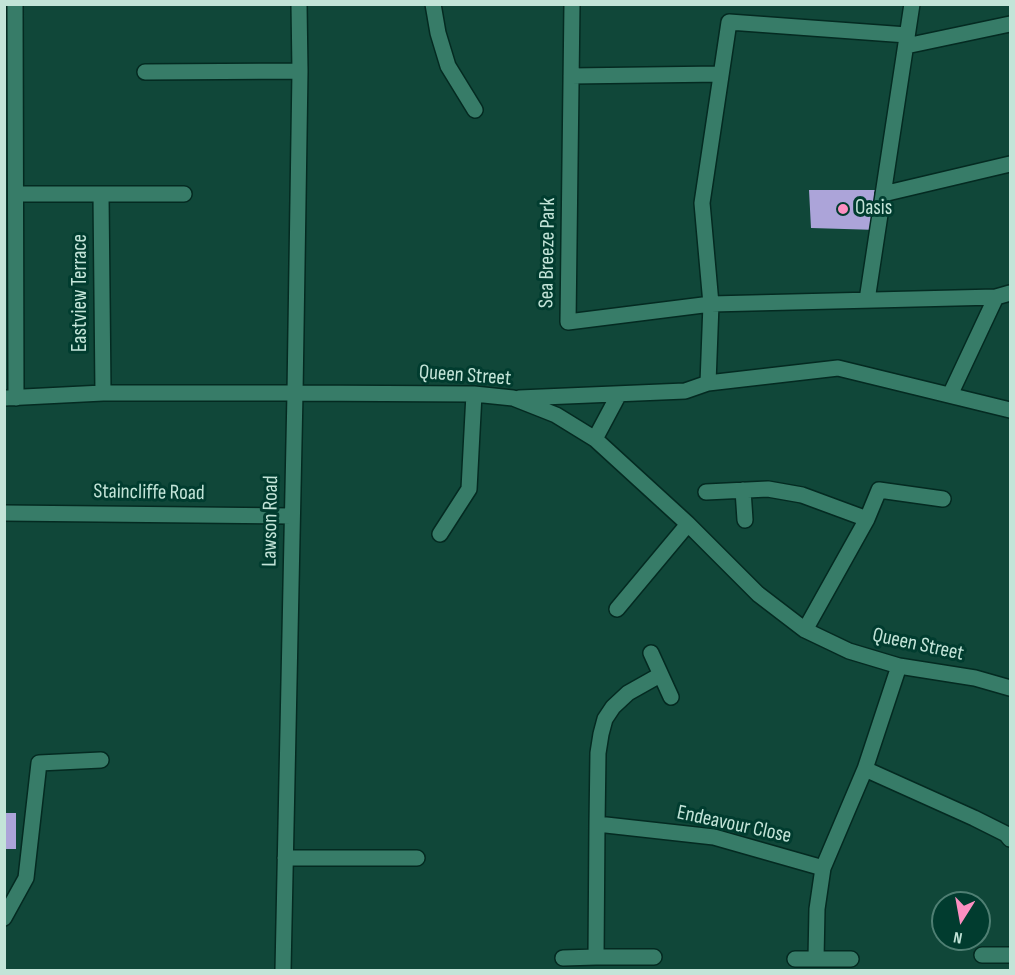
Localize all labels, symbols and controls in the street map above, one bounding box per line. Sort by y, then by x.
place label: Oasis [855,196,892,222]
street label: Sea Breeze Park [534,198,562,308]
marker: Oasis [836,202,850,216]
street label: Eastview Terrace [68,234,94,352]
street label: Queen Street [418,360,512,392]
street label: Lawson Road [258,475,284,567]
street label: Staincliffe Road [93,479,205,507]
street label: Queen Street [870,623,966,667]
street label: Endeavour Close [674,801,794,849]
north arrow [931,891,991,951]
text: N [952,927,964,947]

